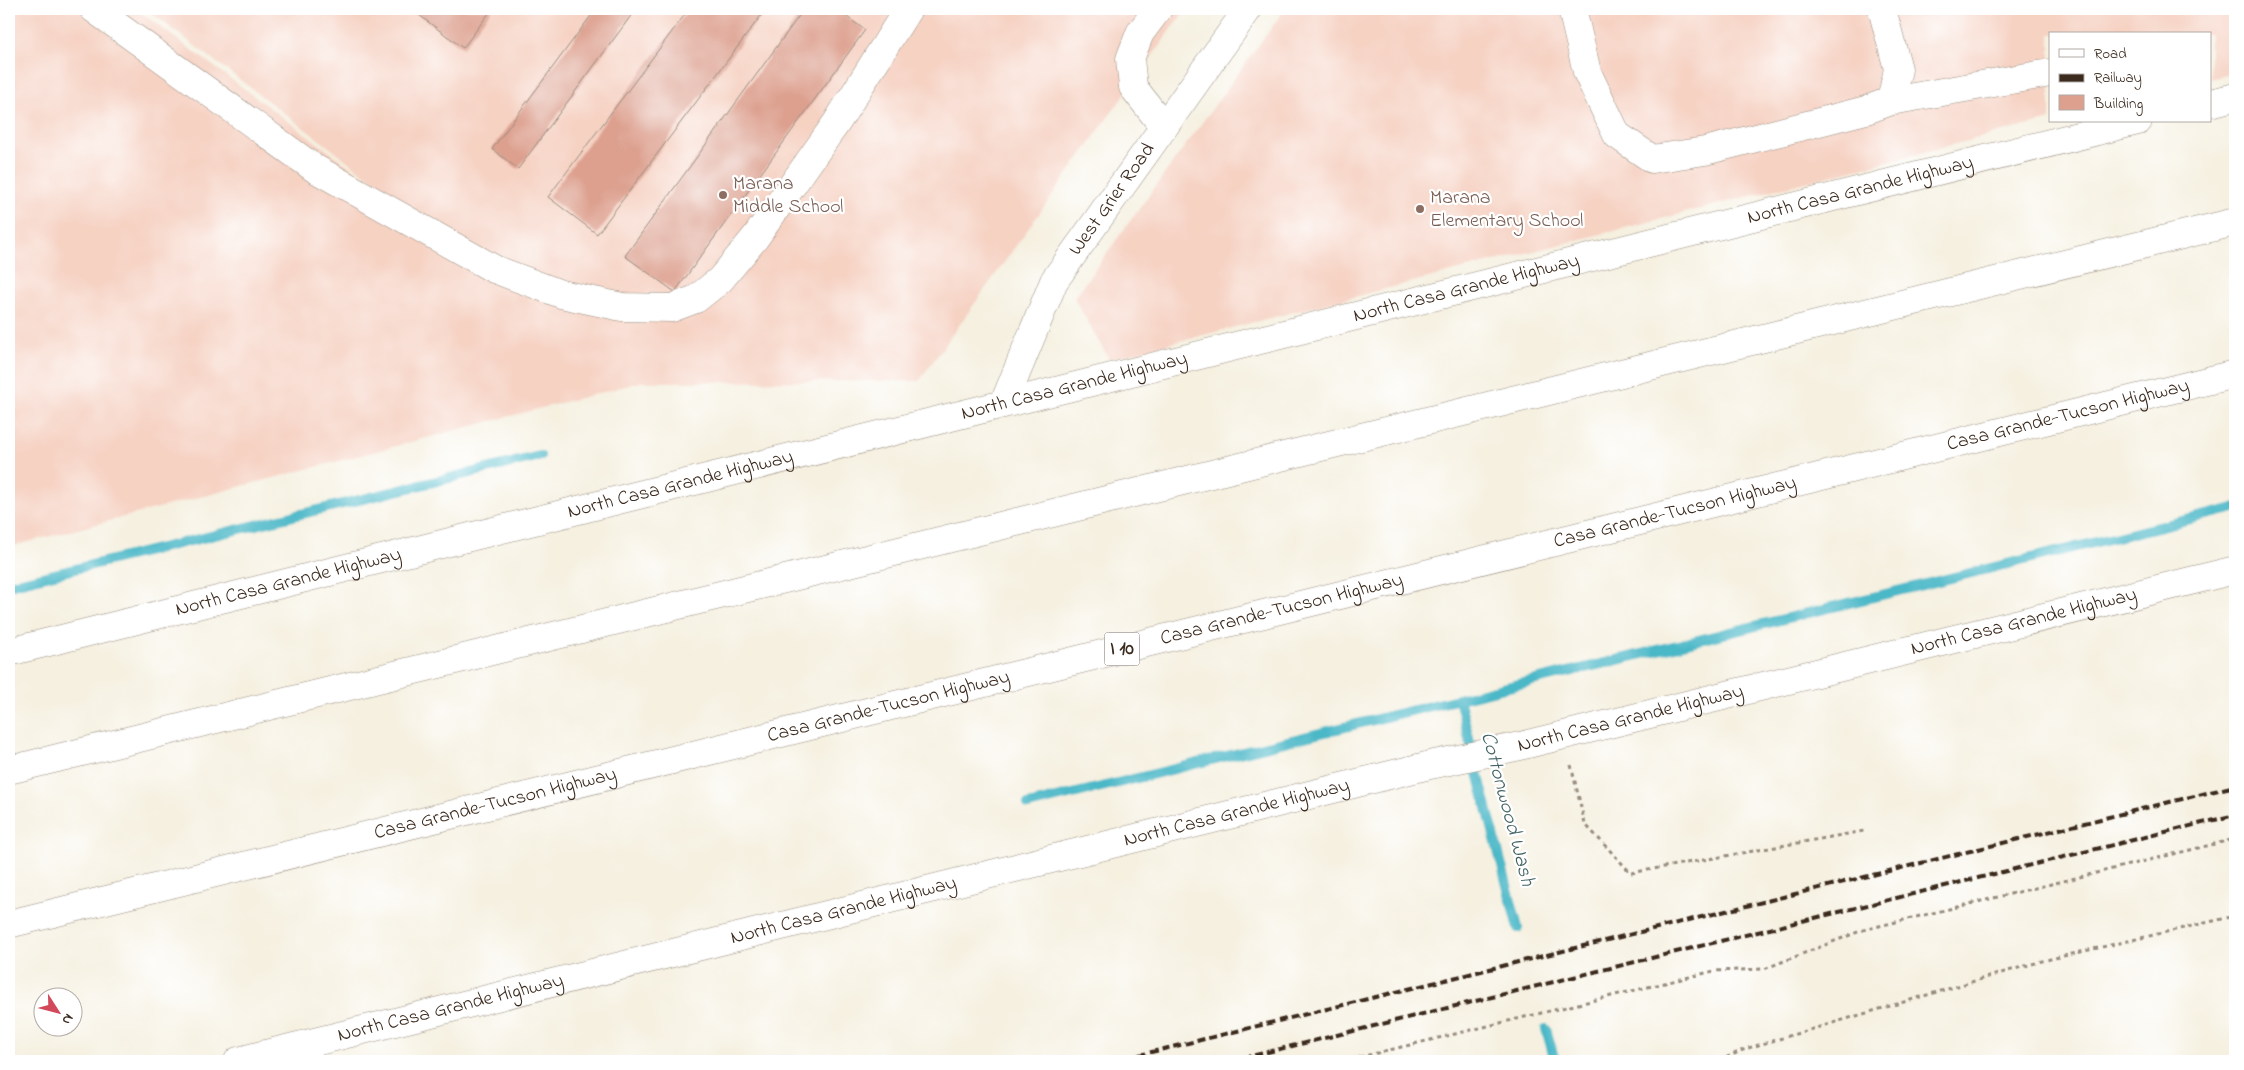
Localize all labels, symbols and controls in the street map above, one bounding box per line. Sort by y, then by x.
legend [2049,32,2212,122]
text: Road [2094,43,2127,65]
text: Railway [2094,67,2142,90]
text: Building [2093,93,2143,116]
street label: West Grier Road [1062,137,1162,262]
street label: North Casa Grande Highway [1744,148,1976,232]
place label: Marana Middle School [733,170,843,222]
place label: Marana Elementary School [1430,184,1583,236]
marker: Marana Middle School [717,189,729,201]
marker: Marana Elementary School [1414,203,1426,215]
street label: North Casa Grande Highway [1350,246,1582,331]
street label: North Casa Grande Highway [958,344,1190,428]
street label: Casa Grande-Tucson Highway [1944,371,2192,459]
street label: North Casa Grande Highway [564,442,796,527]
street label: Casa Grande-Tucson Highway [1551,468,1799,556]
street label: North Casa Grande Highway [172,540,404,624]
street label: Casa Grande-Tucson Highway [1157,566,1406,653]
street label: North Casa Grande Highway [1908,580,2140,664]
road number: I 10 [1104,633,1140,666]
street label: Casa Grande-Tucson Highway [764,663,1013,751]
street label: North Casa Grande Highway [1515,677,1747,761]
water label: Cottonwood Wash [1472,729,1542,890]
street label: Casa Grande-Tucson Highway [371,760,620,848]
street label: North Casa Grande Highway [1121,771,1353,855]
street label: North Casa Grande Highway [728,869,960,953]
street label: North Casa Grande Highway [335,966,567,1050]
north arrow [32,988,82,1038]
text: N [56,1009,79,1029]

